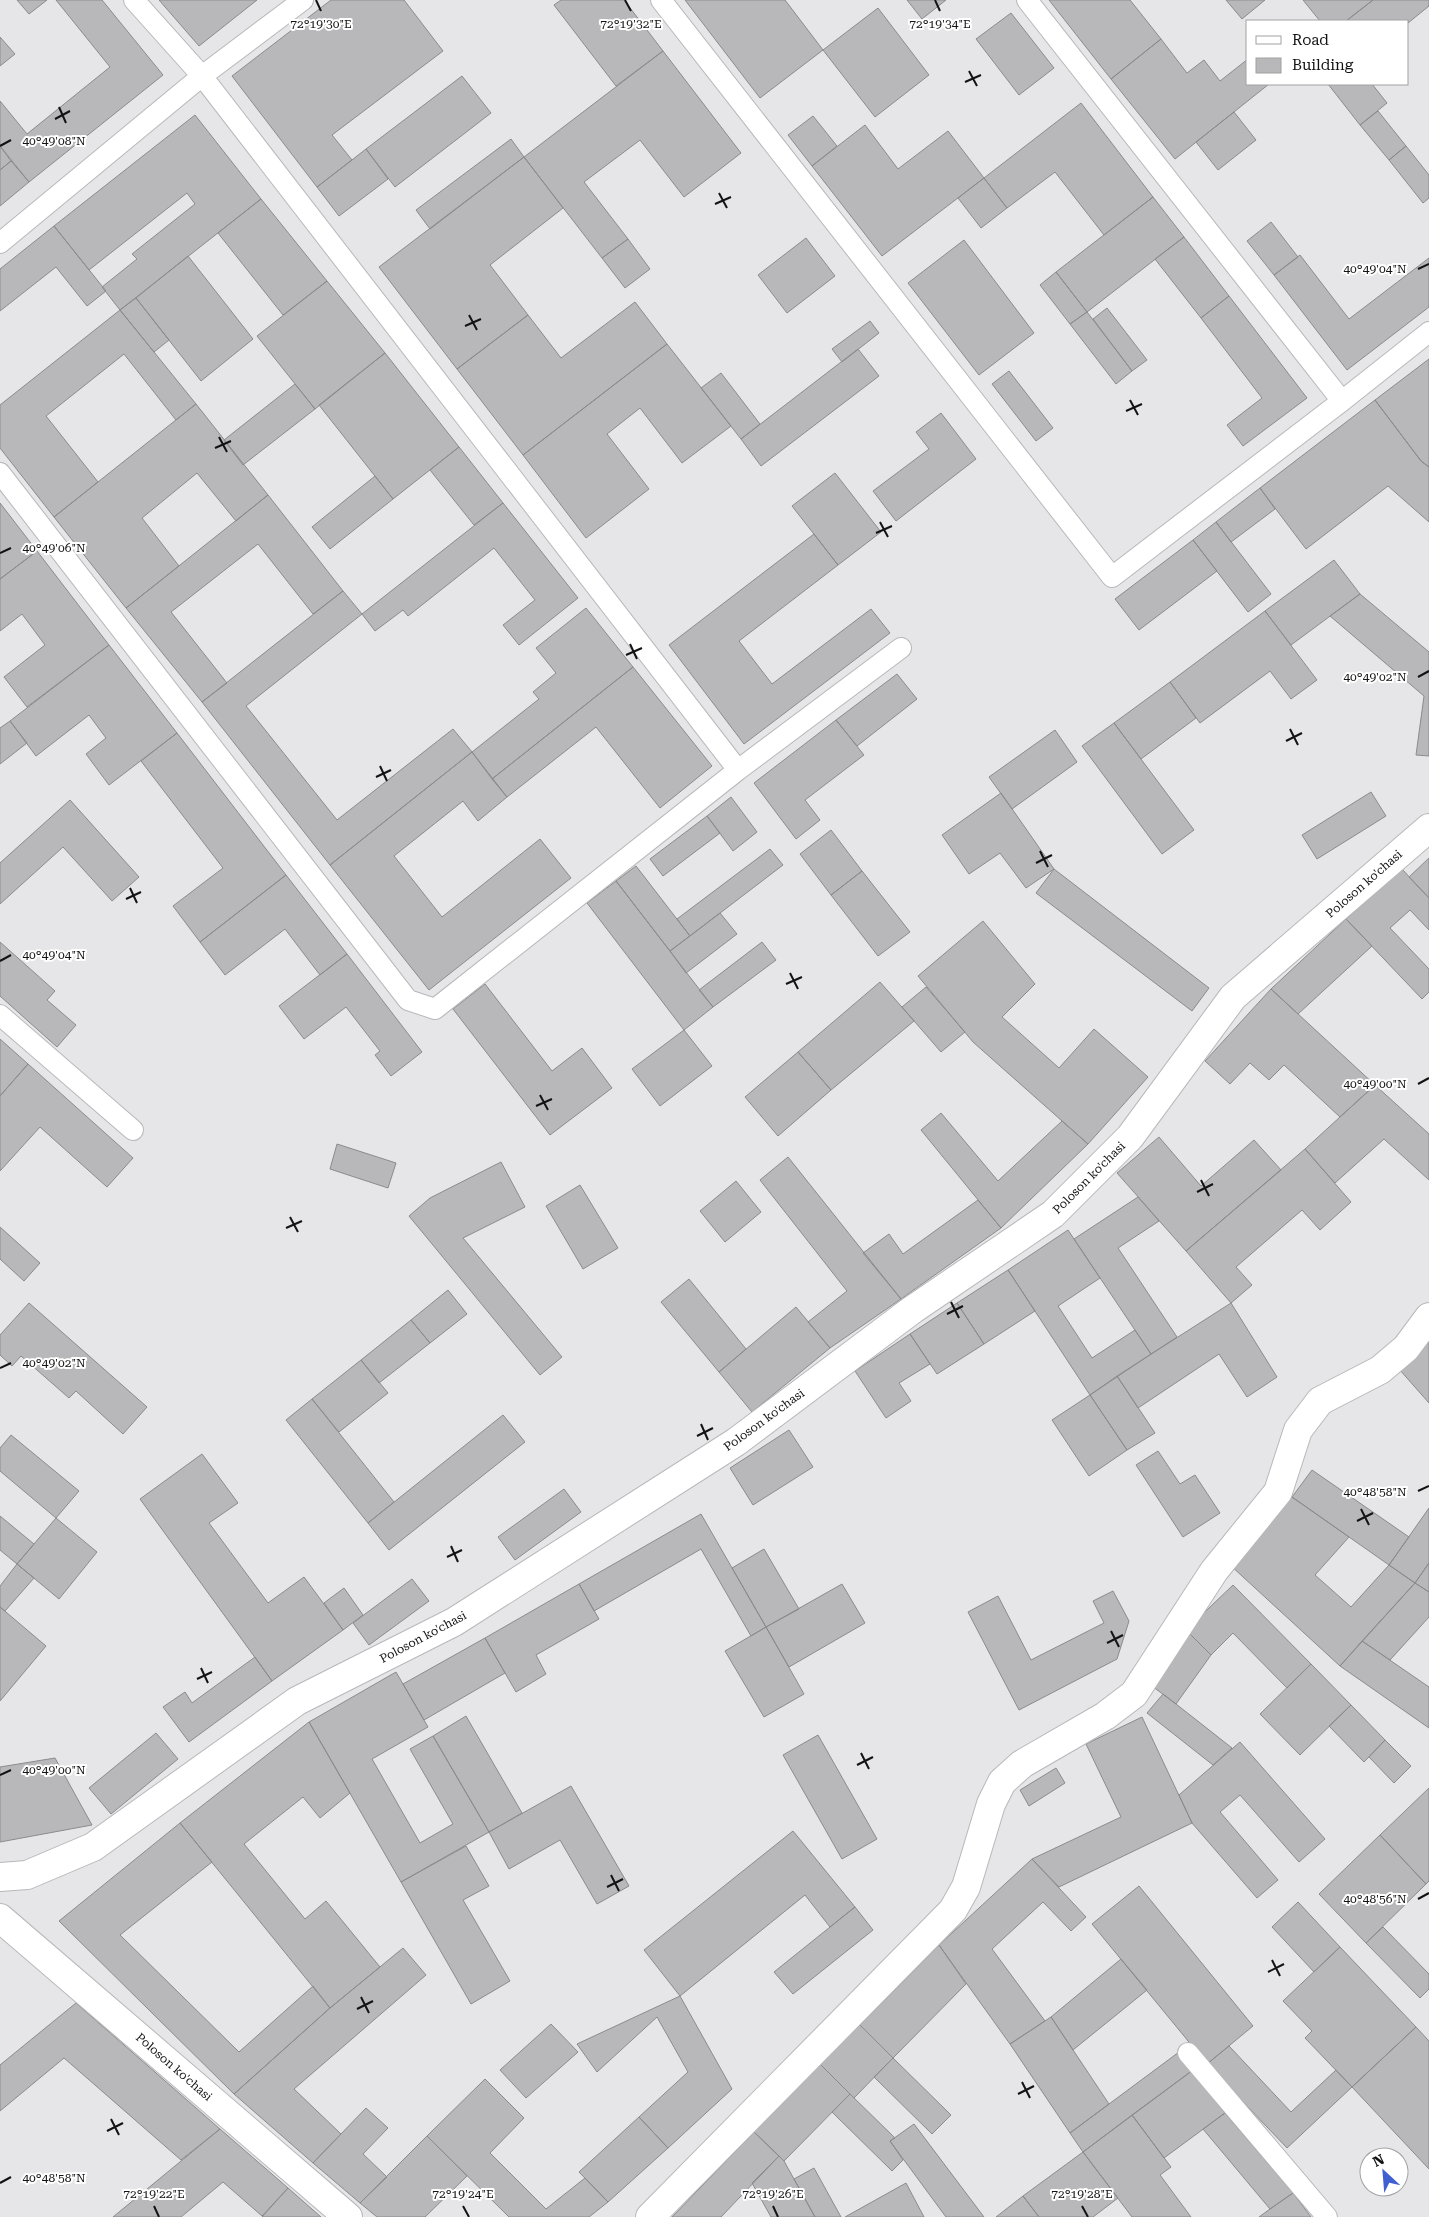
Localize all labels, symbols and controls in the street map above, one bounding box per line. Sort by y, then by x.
text: 72°19'30"E [290,17,352,31]
text: 72°19'32"E [600,17,662,31]
text: 72°19'34"E [909,17,971,31]
legend [1246,20,1409,85]
text: Road [1292,31,1329,49]
text: Building [1292,56,1354,74]
text: 40°49'08"N [22,134,86,148]
text: 40°49'04"N [1343,262,1407,276]
text: 40°49'06"N [22,541,86,555]
text: 40°49'02"N [1343,670,1407,684]
street label: Poloson ko'chasi [1323,847,1405,921]
text: 40°49'04"N [22,948,86,962]
text: 40°49'00"N [1343,1077,1407,1091]
street label: Poloson ko'chasi [1050,1139,1128,1217]
text: 40°49'02"N [22,1356,86,1370]
street label: Poloson ko'chasi [721,1386,807,1454]
text: 40°48'58"N [1343,1485,1407,1499]
street label: Poloson ko'chasi [377,1608,469,1666]
text: 40°49'00"N [22,1763,86,1777]
text: 40°48'56"N [1343,1892,1407,1906]
street label: Poloson ko'chasi [133,2030,215,2104]
north arrow [1359,2147,1409,2197]
text: N [1370,2151,1387,2170]
text: 40°48'58"N [22,2171,86,2185]
text: 72°19'22"E [123,2187,185,2201]
text: 72°19'24"E [432,2187,494,2201]
text: 72°19'26"E [742,2187,804,2201]
text: 72°19'28"E [1051,2187,1113,2201]

